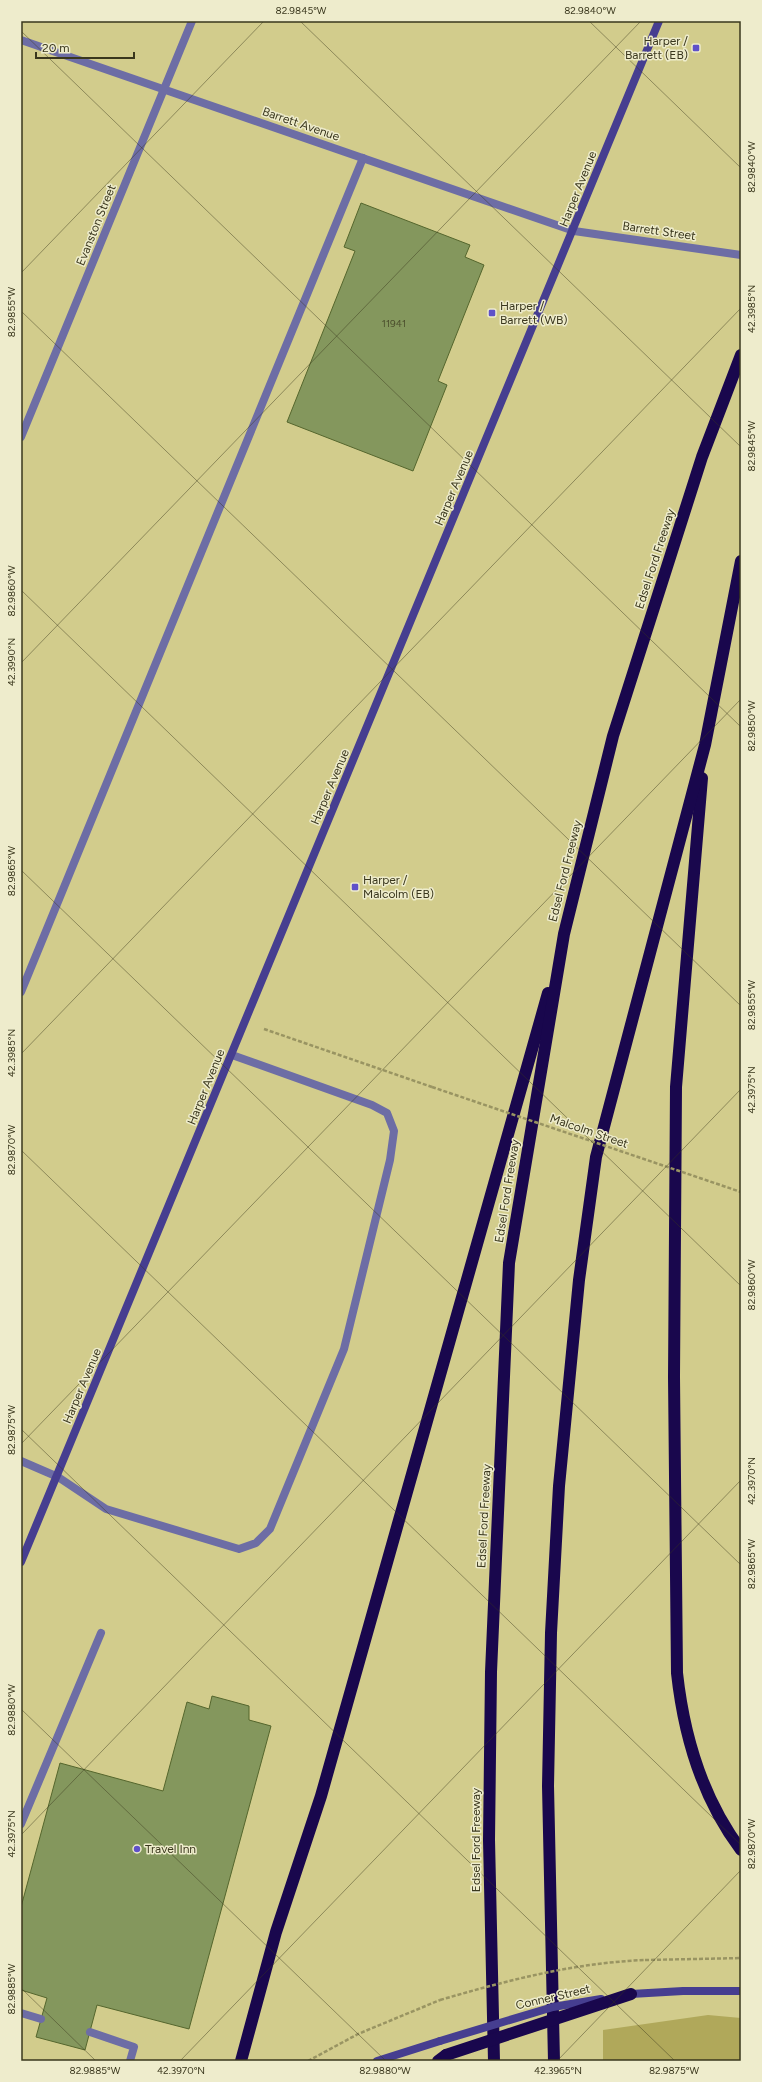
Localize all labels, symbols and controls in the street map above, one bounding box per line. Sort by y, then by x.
text: 82.9845°W [276,4,327,17]
text: 82.9840°W [564,4,616,17]
scale bar [36,34,134,60]
place label: Harper / Barrett (EB) [625,34,688,62]
text: 20 m [42,41,70,55]
marker: Harper / Barrett (EB) [691,43,701,53]
street label: Barrett Avenue [261,104,342,144]
text: 82.9840°W [745,141,758,193]
street label: Harper Avenue [556,149,600,229]
street label: Evanston Street [73,182,119,268]
street label: Barrett Street [622,219,697,243]
text: 42.3985°N [745,285,758,333]
text: 82.9855°W [5,286,18,337]
place label: Harper / Barrett (WB) [500,299,567,327]
marker: Harper / Barrett (WB) [487,308,497,318]
house number: 11941 [382,317,406,330]
text: 82.9845°W [745,420,758,471]
street label: Harper Avenue [432,448,476,528]
street label: Edsel Ford Freeway [632,507,678,611]
text: 82.9860°W [5,565,18,616]
text: 42.3990°N [5,638,18,686]
text: 82.9850°W [745,700,758,752]
street label: Harper Avenue [308,747,352,827]
street label: Edsel Ford Freeway [546,818,585,923]
text: 82.9865°W [5,845,18,896]
place label: Harper / Malcolm (EB) [363,873,434,901]
marker: Harper / Malcolm (EB) [350,882,360,892]
text: 82.9855°W [745,979,758,1030]
text: 42.3985°N [5,1029,18,1077]
street label: Harper Avenue [184,1047,228,1127]
text: 42.3975°N [745,1066,758,1114]
street label: Malcolm Street [548,1111,630,1151]
text: 82.9870°W [5,1124,18,1175]
street label: Edsel Ford Freeway [492,1138,522,1244]
text: 82.9860°W [745,1259,758,1310]
street label: Harper Avenue [60,1346,104,1426]
text: 82.9875°W [5,1405,18,1455]
text: 42.3970°N [745,1457,758,1505]
street label: Edsel Ford Freeway [474,1463,494,1568]
text: 82.9865°W [745,1538,758,1589]
text: 82.9880°W [5,1684,18,1736]
street label: Edsel Ford Freeway [469,1787,483,1892]
text: 42.3975°N [5,1810,18,1858]
text: 82.9870°W [745,1818,758,1869]
place label: Travel Inn [145,1842,196,1856]
marker: Travel Inn [132,1844,142,1854]
text: 82.9885°W [5,1963,18,2014]
street label: Conner Street [514,1982,592,2012]
text: 82.9885°W [70,2064,121,2077]
text: 42.3970°N [157,2064,205,2077]
text: 82.9880°W [359,2064,411,2077]
text: 42.3965°N [534,2064,582,2077]
text: 82.9875°W [649,2064,699,2077]

